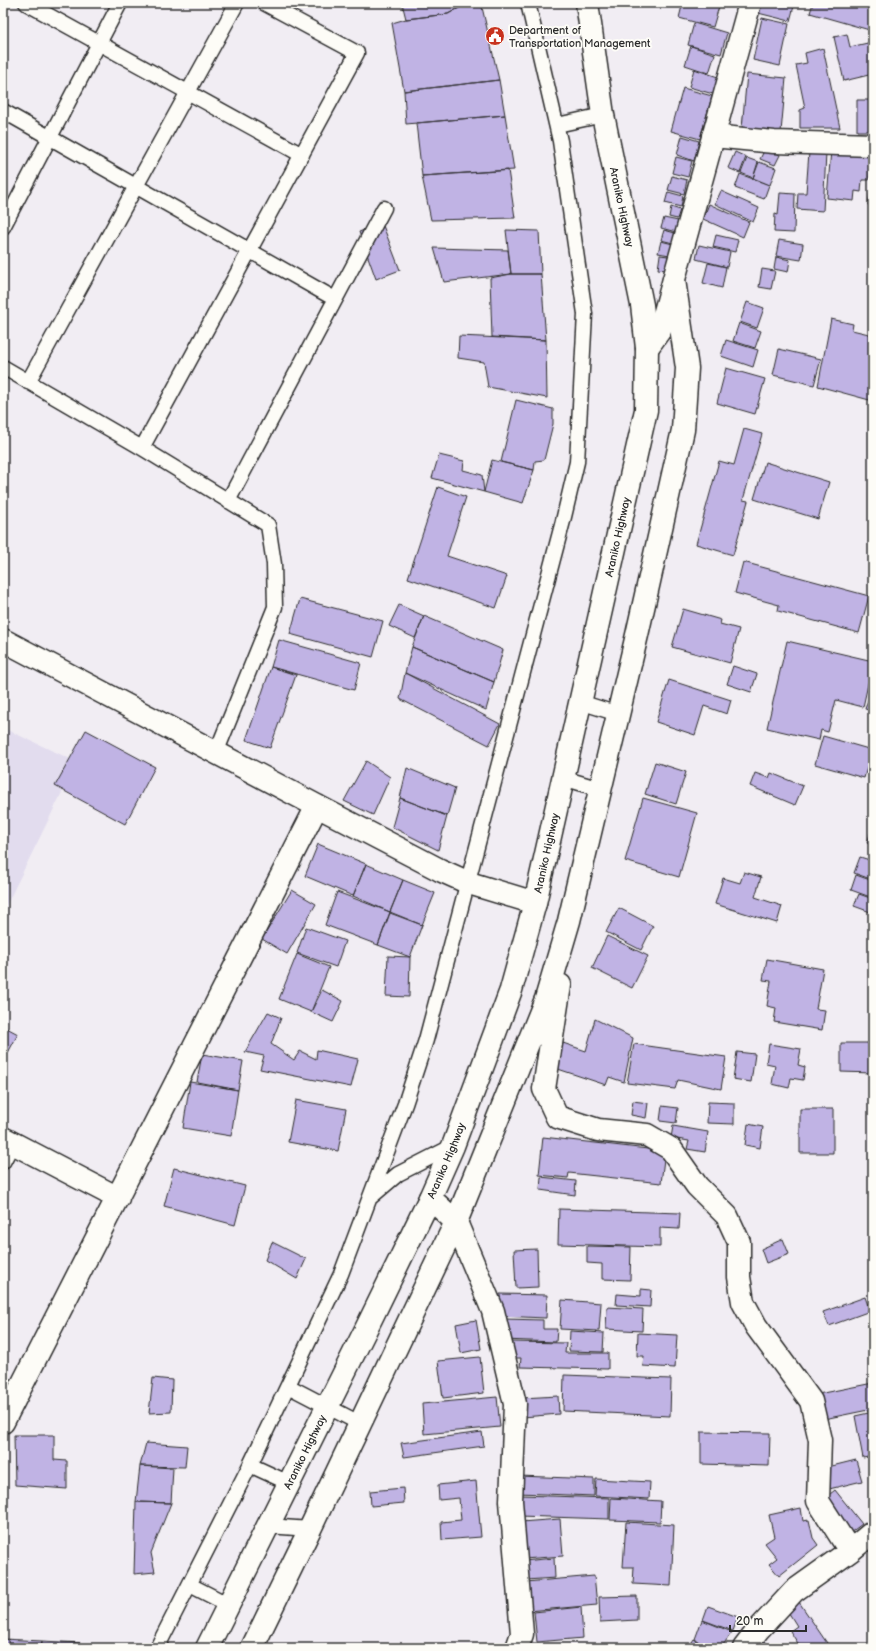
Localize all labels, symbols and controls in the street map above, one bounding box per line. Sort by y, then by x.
place label: Department of Transportation Management [509,24,651,50]
public building icon: Department of Transportation Management [484,25,506,47]
street label: Araniko Highway [607,166,636,248]
street label: Araniko Highway [603,496,633,578]
street label: Araniko Highway [531,812,562,894]
street label: Araniko Highway [425,1121,468,1201]
street label: Araniko Highway [281,1413,329,1492]
scale bar [730,1607,806,1633]
text: 20 m [736,1614,763,1629]

